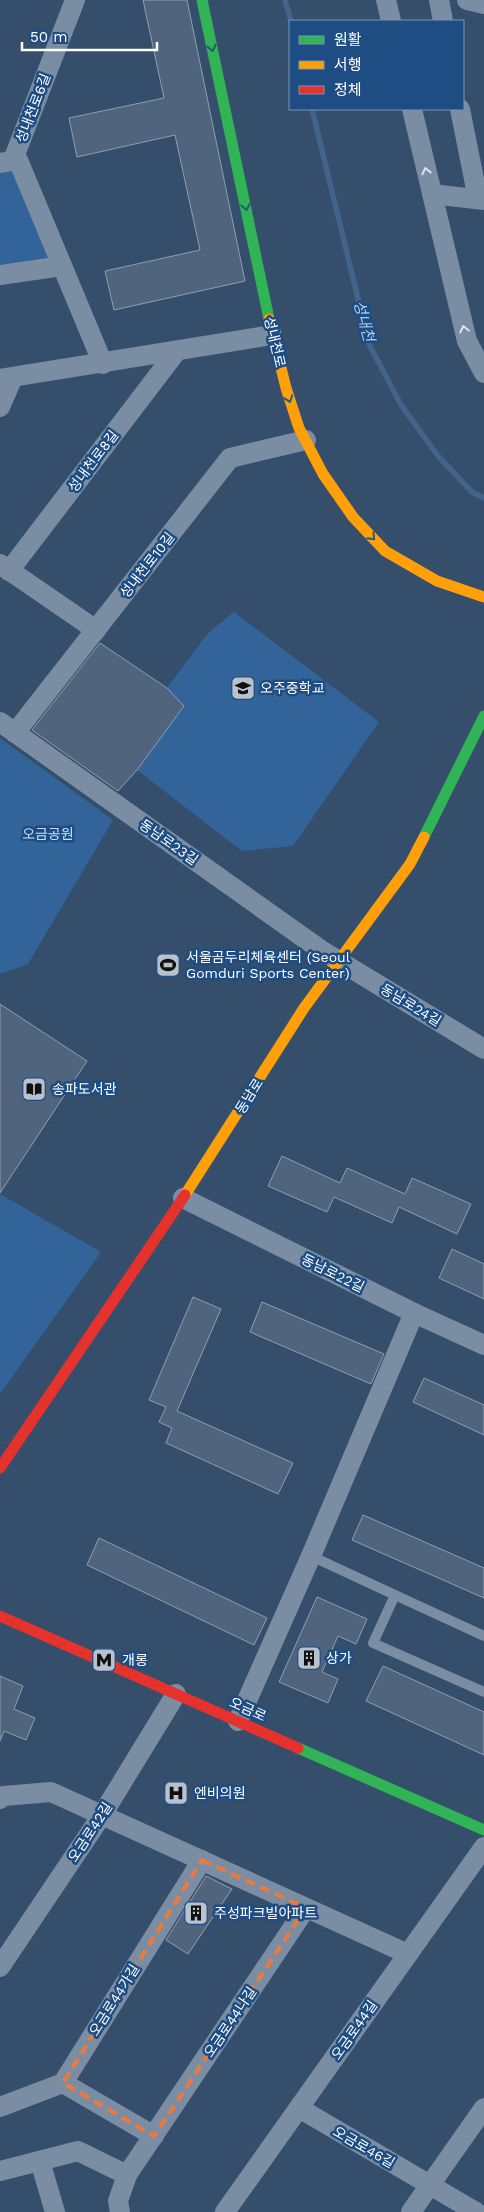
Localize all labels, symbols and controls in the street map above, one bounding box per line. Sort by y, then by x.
scale bar [22,20,158,52]
legend [289,20,464,110]
text: 50 m [30,28,67,46]
text: 원활 [334,31,362,49]
one-way arrow [207,43,217,52]
text: 서행 [334,56,362,74]
street label: 성내천로6길 [12,71,54,145]
text: 정체 [334,81,362,99]
one-way arrow [421,166,432,175]
one-way arrow [240,202,250,211]
water label: 성내천 [350,299,379,345]
street label: 성내천로 [261,315,289,369]
one-way arrow [459,324,470,333]
one-way arrow [284,394,294,403]
street label: 성내천로8길 [65,427,121,495]
street label: 성내천로10길 [117,529,177,601]
one-way arrow [366,531,375,540]
school or university icon: 오주중학교 [230,675,256,701]
place label: 오주중학교 [260,680,325,696]
street label: 동남로23길 [137,816,201,868]
park label: 오금공원 [22,826,74,842]
place label: 서울곰두리체육센터 (Seoul Gomduri Sports Center) [186,949,351,981]
sports icon: 서울곰두리체육센터 (Seoul Gomduri Sports Center) [155,952,181,978]
street label: 동남로24길 [378,981,444,1029]
street label: 동남로 [232,1075,266,1117]
library icon: 송파도서관 [21,1076,47,1102]
place label: 송파도서관 [52,1081,117,1097]
street label: 동남로22길 [299,1251,367,1295]
building icon: 상가 [296,1645,322,1671]
metro station icon: 개롱 [91,1647,117,1673]
place label: 상가 [326,1650,352,1666]
place label: 개롱 [122,1652,148,1668]
street label: 오금로 [227,1694,269,1724]
hospital icon: 엔비의원 [163,1780,189,1806]
place label: 엔비의원 [194,1785,246,1801]
street label: 오금로42길 [65,1799,115,1865]
building icon: 주성파크빌아파트 [183,1900,209,1926]
place label: 주성파크빌아파트 [214,1905,317,1921]
street label: 오금로44가길 [86,1961,142,2039]
street label: 오금로44나길 [201,1984,259,2060]
street label: 오금로44길 [328,1997,380,2063]
street label: 오금로46길 [330,2123,398,2171]

